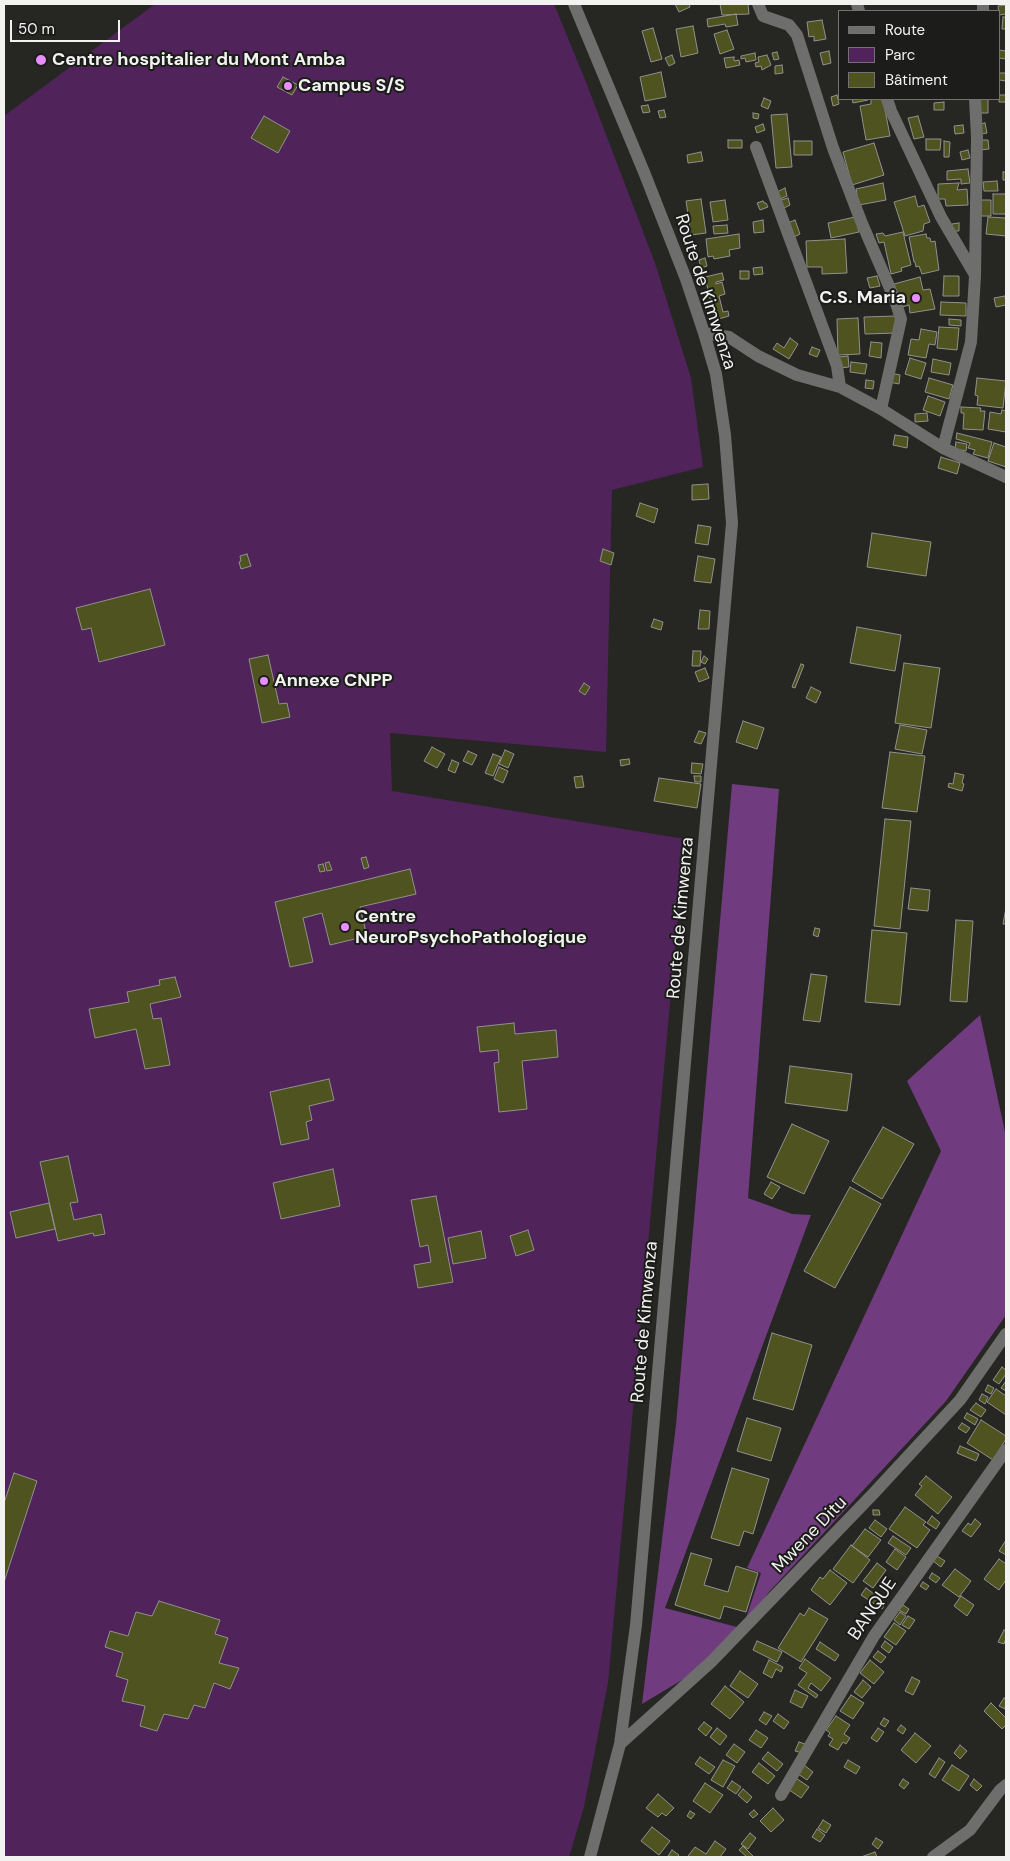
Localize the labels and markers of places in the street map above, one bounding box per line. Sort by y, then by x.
place label: Centre hospitalier du Mont Amba [52,49,345,71]
marker: Centre hospitalier du Mont Amba [34,53,48,67]
place label: Campus S/S [298,75,405,97]
marker: Campus S/S [282,80,294,92]
place label: C.S. Maria [819,287,906,309]
marker: C.S. Maria [910,292,922,304]
place label: Annexe CNPP [274,670,393,692]
marker: Annexe CNPP [258,675,270,687]
place label: Centre NeuroPsychoPathologique [355,906,587,949]
marker: Centre NeuroPsychoPathologique [339,921,351,933]

